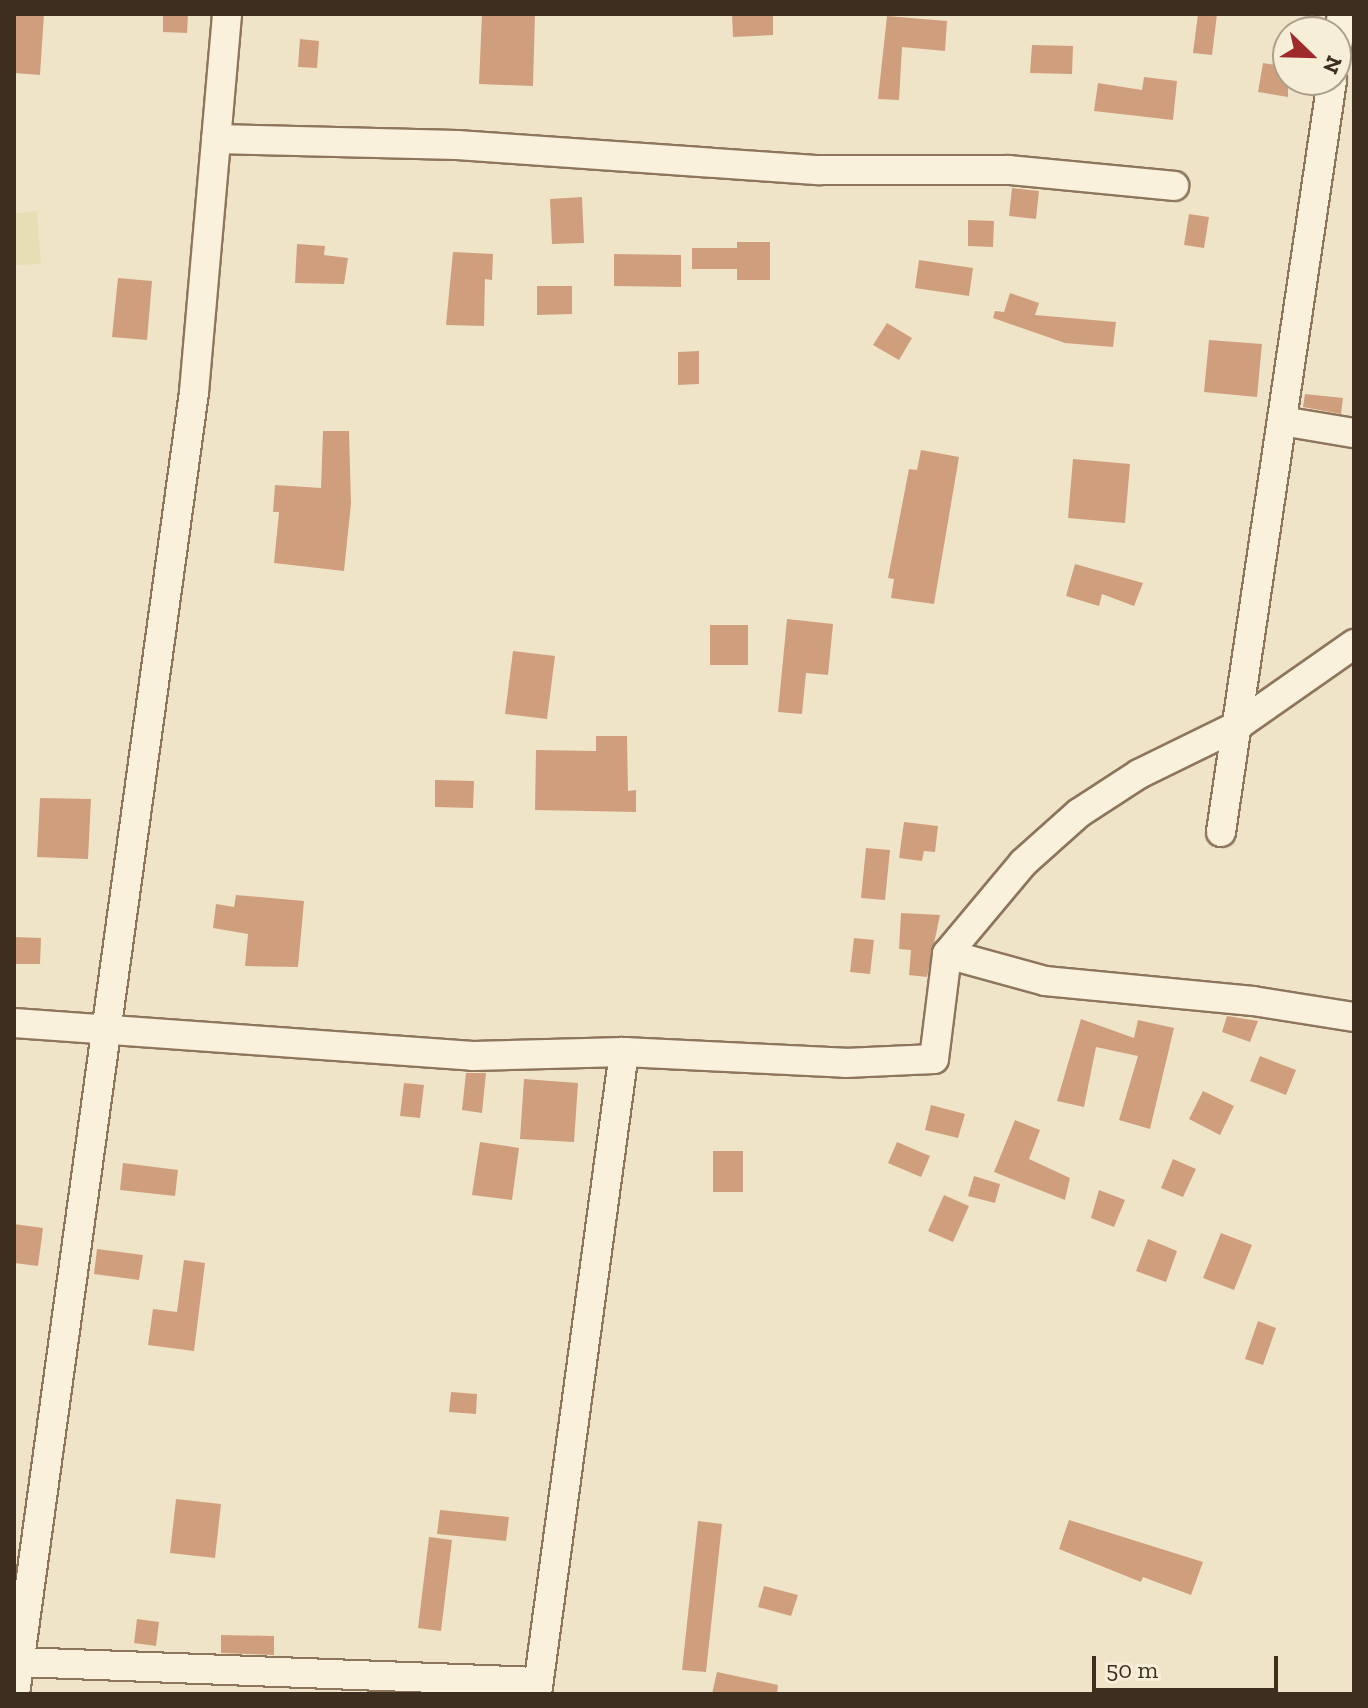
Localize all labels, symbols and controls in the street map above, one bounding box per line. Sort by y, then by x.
north arrow [1272,16,1352,96]
text: N [1317,52,1348,78]
scale bar [1096,1640,1282,1690]
text: 50 m [1106,1655,1158,1684]

